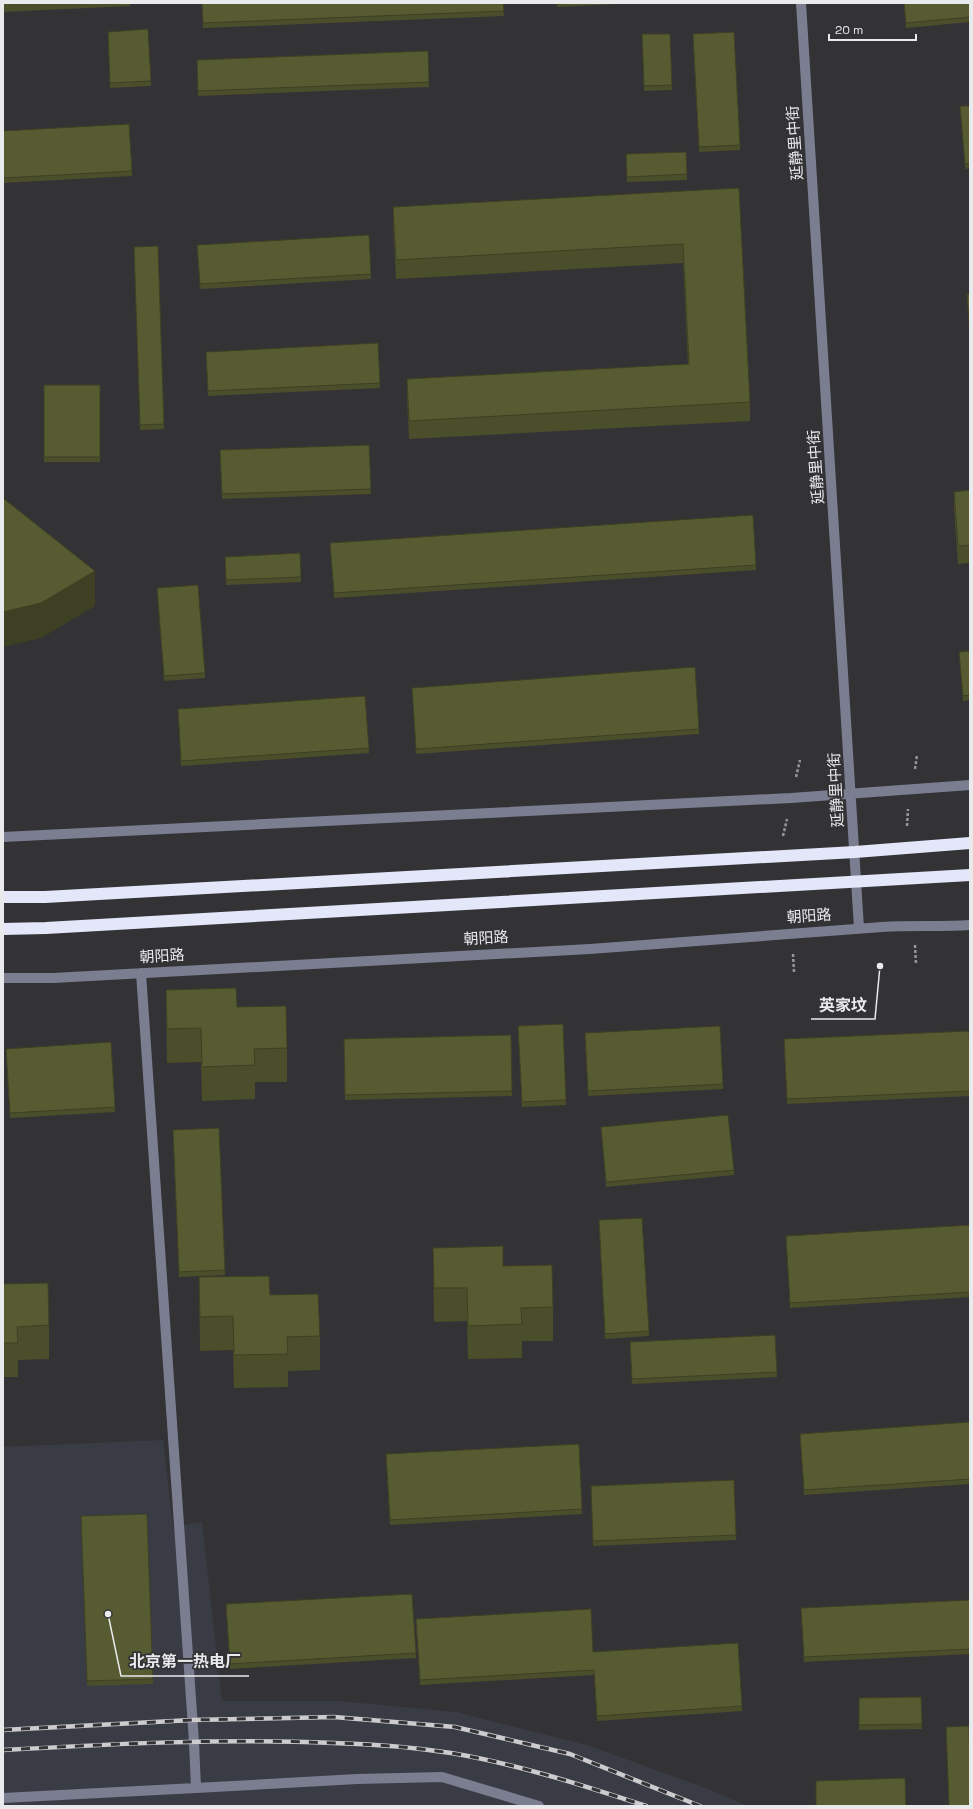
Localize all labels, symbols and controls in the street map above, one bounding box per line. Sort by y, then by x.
scale bar [829,16,916,42]
text: 20 m [835,22,863,38]
street label: 延静里中街 [782,105,807,181]
street label: 延静里中街 [803,429,828,505]
street label: 延静里中街 [824,752,847,828]
street label: 朝阳路 [786,904,832,927]
street label: 朝阳路 [463,927,509,948]
street label: 朝阳路 [139,945,185,966]
callout: 英家坟 [811,991,875,1019]
text: 英家坟 [819,995,867,1016]
callout: 北京第一热电厂 [121,1648,249,1676]
text: 北京第一热电厂 [129,1651,241,1672]

